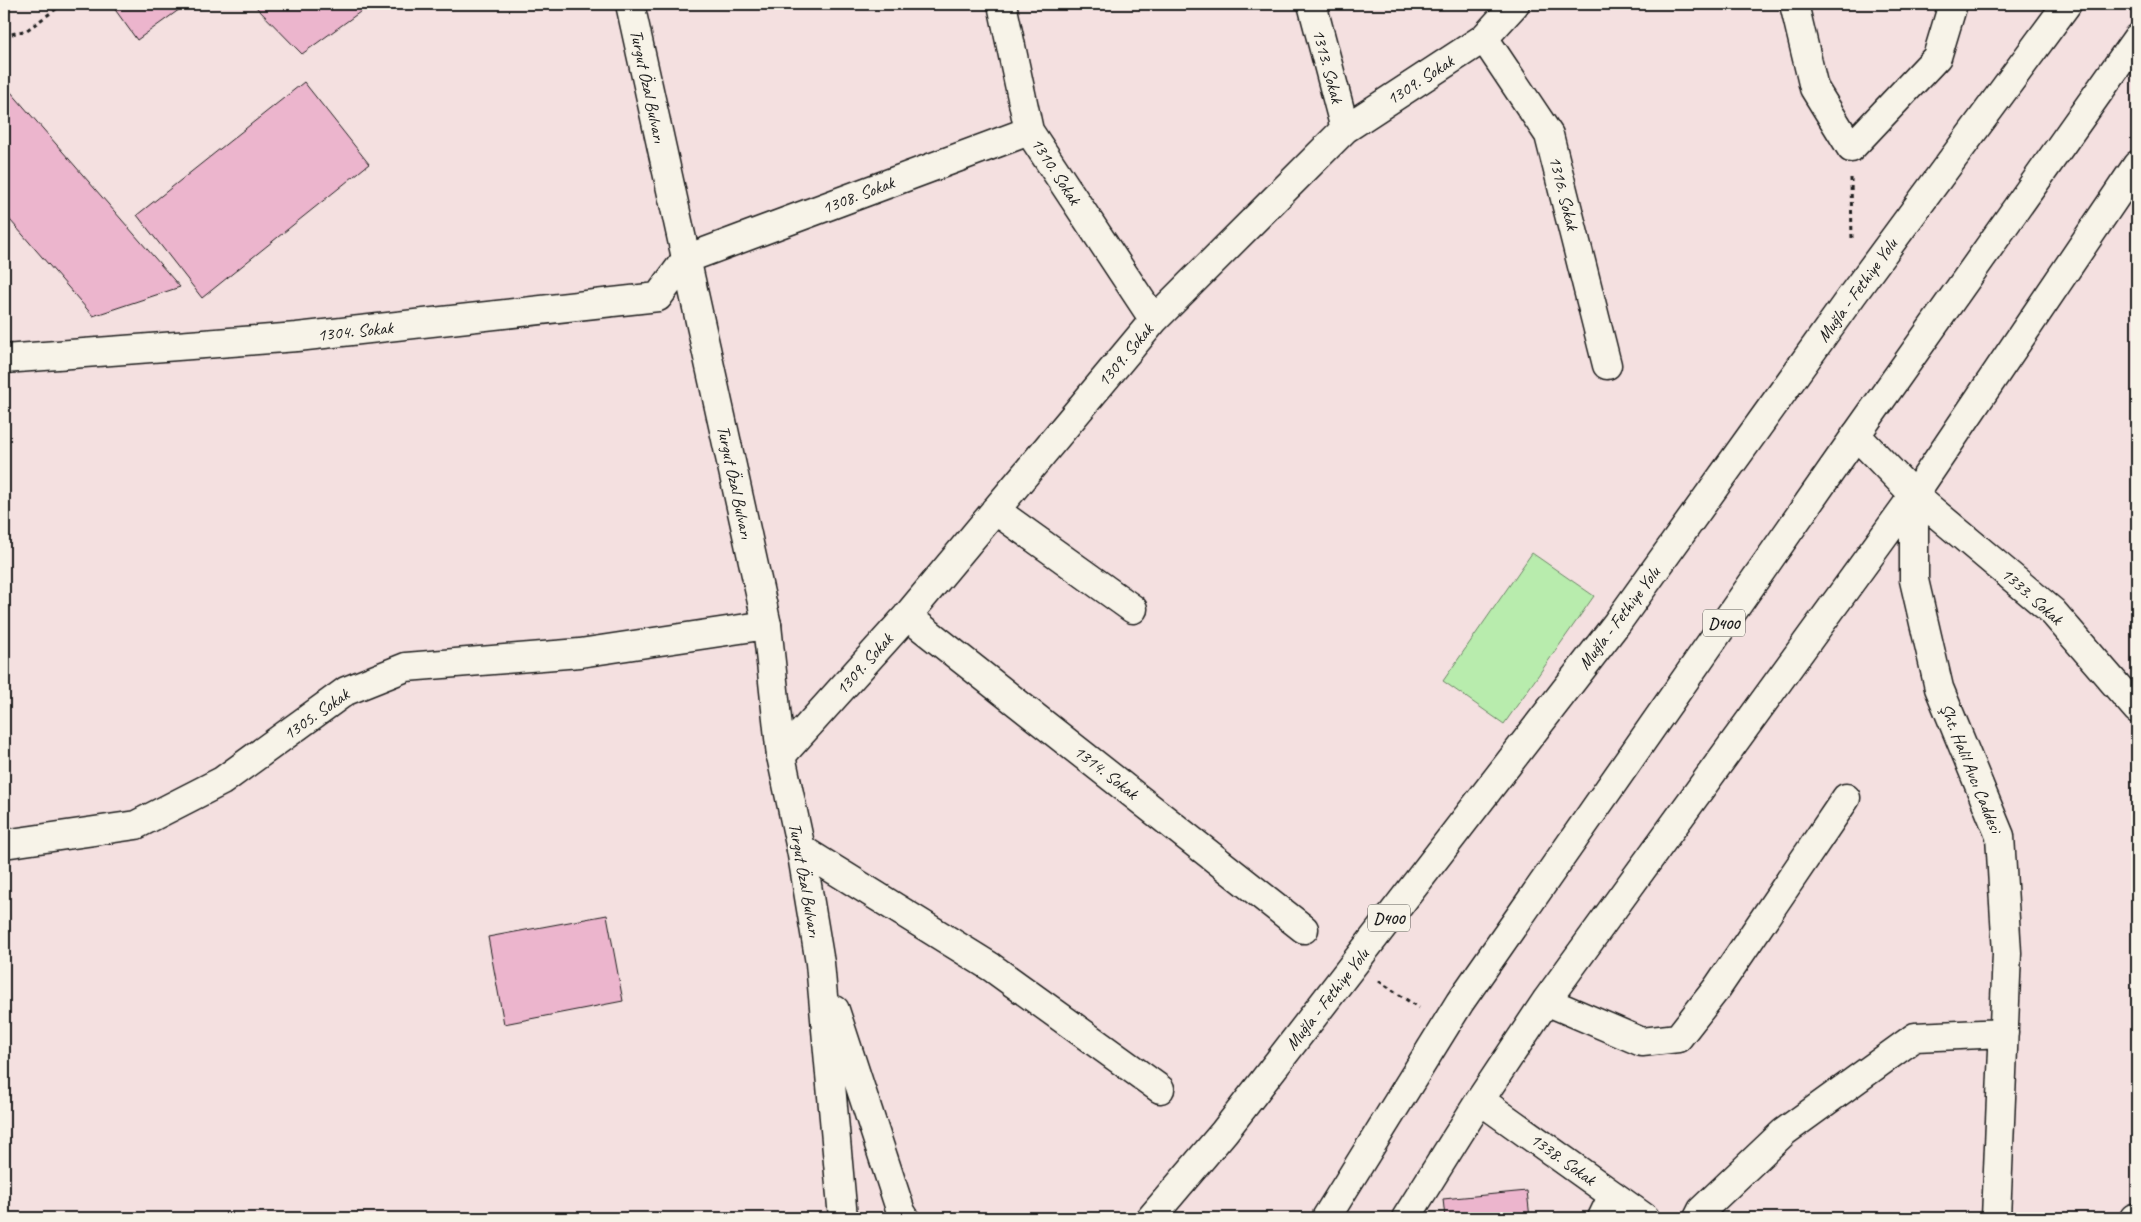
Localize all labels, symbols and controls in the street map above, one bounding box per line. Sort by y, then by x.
street label: Turgut Özal Bulvarı [625,27,671,145]
street label: 1313. Sokak [1308,27,1349,107]
street label: 1309. Sokak [1382,49,1459,110]
street label: 1310. Sokak [1026,133,1087,210]
street label: 1316. Sokak [1544,154,1584,234]
street label: 1308. Sokak [819,171,899,219]
street label: Muğla - Fethiye Yolu [1812,233,1903,346]
street label: 1304. Sokak [316,316,395,346]
street label: 1309. Sokak [1092,318,1159,391]
street label: Turgut Özal Bulvarı [712,423,758,541]
street label: Muğla - Fethiye Yolu [1573,561,1666,674]
street label: 1333. Sokak [1997,563,2069,630]
road number: D400 [1703,610,1745,636]
street label: 1309. Sokak [831,627,898,699]
street label: 1305. Sokak [279,682,354,745]
street label: Şht. Halil Avcı Caddesi [1935,700,2008,838]
street label: 1314. Sokak [1069,740,1144,805]
street label: Turgut Özal Bulvarı [784,821,826,939]
road number: D400 [1368,904,1410,931]
street label: Muğla - Fethiye Yolu [1280,943,1374,1054]
street label: 1338. Sokak [1526,1128,1601,1191]

